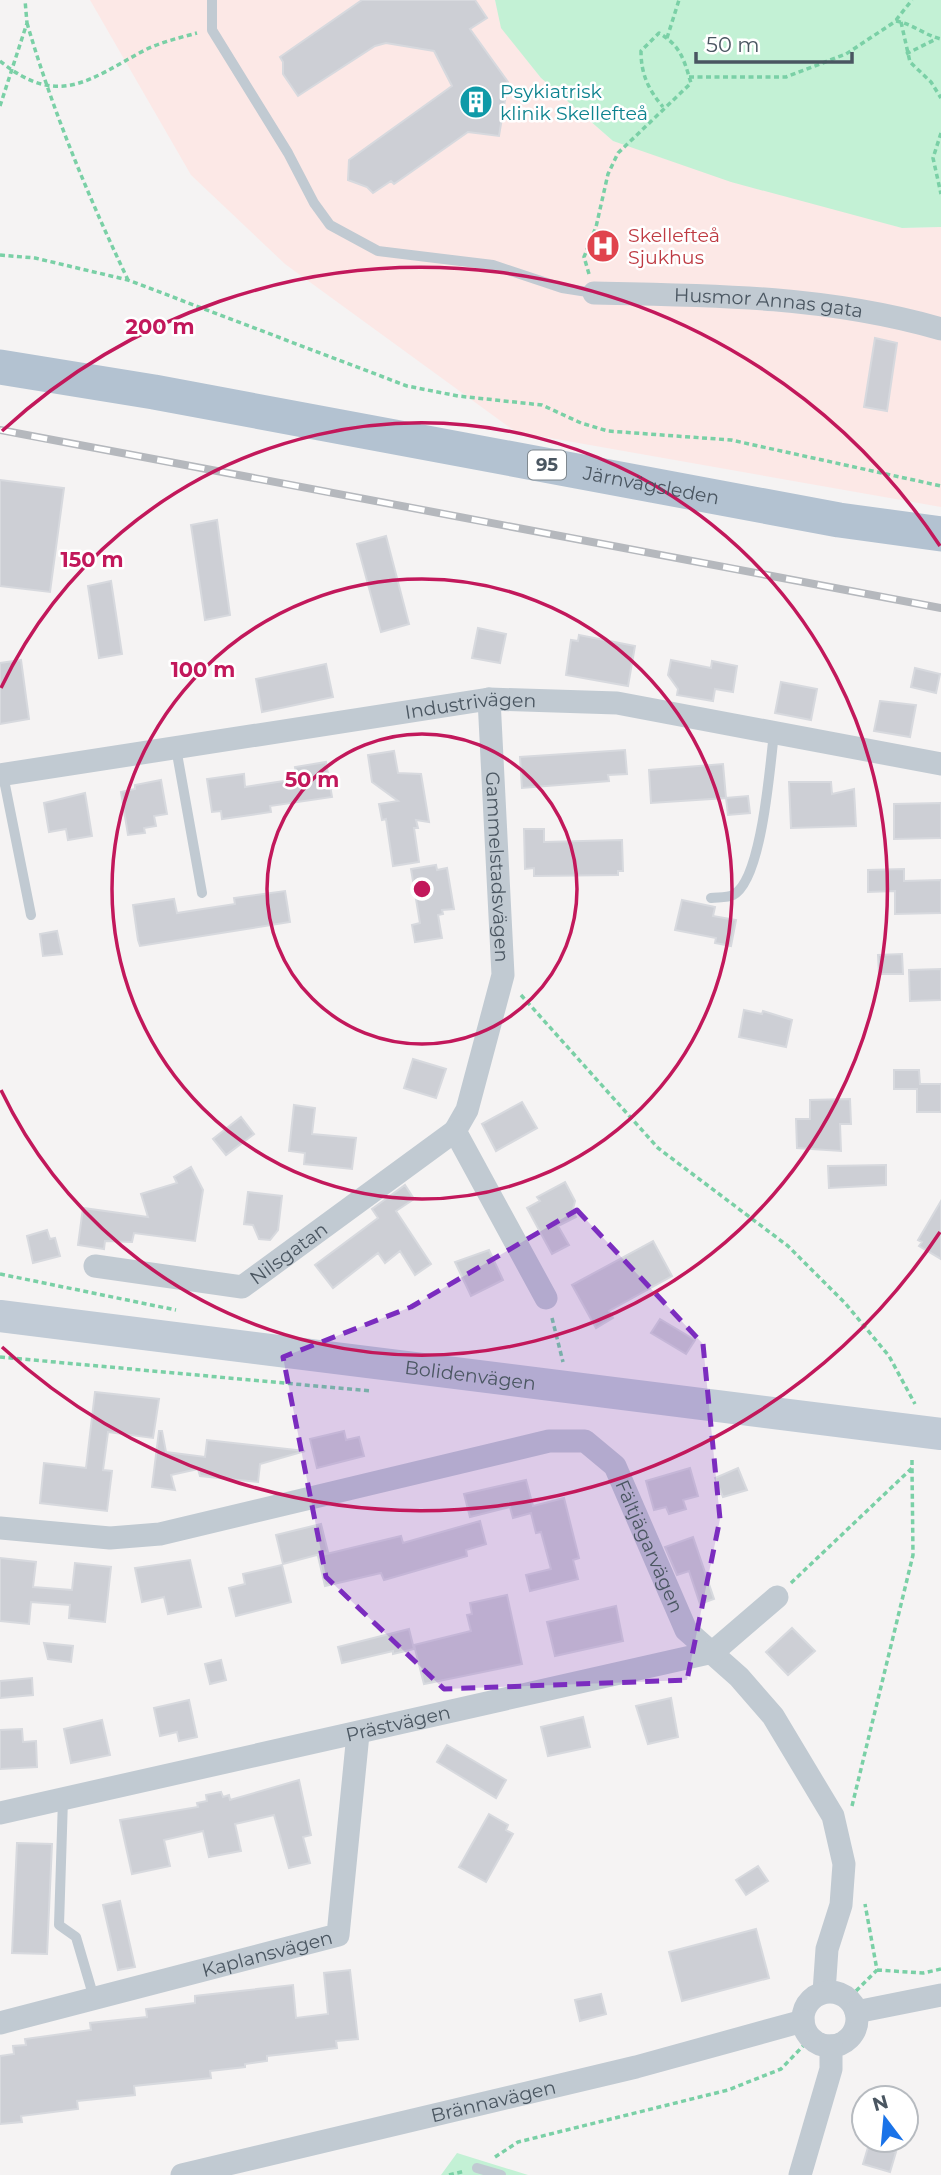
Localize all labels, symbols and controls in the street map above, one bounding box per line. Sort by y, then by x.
scale bar [696,21,852,65]
text: 50 m [706,32,760,57]
place label: Psykiatrisk klinik Skellefteå [500,80,648,125]
building icon: Psykiatrisk klinik Skellefteå [457,83,495,121]
place label: Skellefteå Sjukhus [628,224,720,269]
hospital icon: Skellefteå Sjukhus [584,227,622,265]
street label: Husmor Annas gata [674,284,865,323]
text: 200 m [126,314,194,339]
road number: 95 [528,450,566,480]
street label: Järnvägsleden [580,461,721,509]
text: 150 m [61,547,123,572]
text: 100 m [171,657,235,682]
street label: Industrivägen [403,688,537,724]
text: 50 m [285,767,339,792]
street label: Gammelstadsvägen [481,771,513,963]
centre of rings [410,877,434,901]
street label: Nilsgatan [245,1217,332,1289]
street label: Bolidenvägen [403,1356,537,1395]
street label: Fältjägarvägen [610,1476,688,1616]
street label: Prästvägen [344,1701,453,1747]
street label: Kaplansvägen [199,1926,335,1982]
street label: Brännavägen [429,2075,558,2127]
north arrow [850,2084,920,2154]
text: N [870,2090,891,2116]

